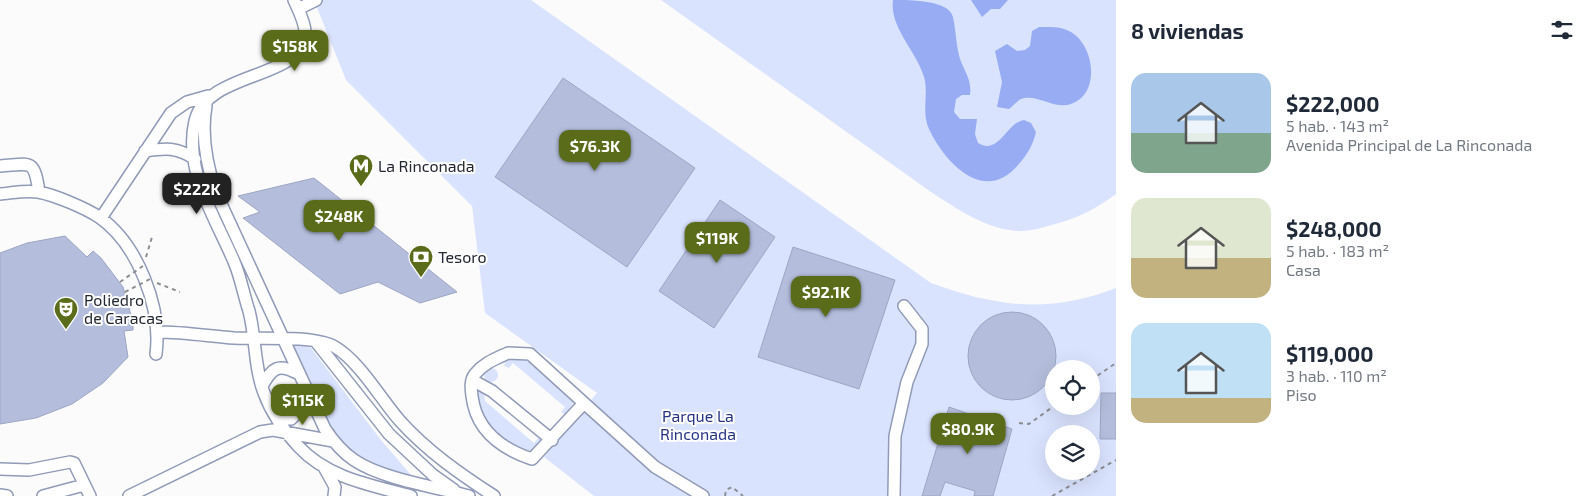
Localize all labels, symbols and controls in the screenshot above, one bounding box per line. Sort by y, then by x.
icon: filters [1548,16,1576,44]
text: 8 viviendas [1131,18,1244,43]
pin: $158K [260,30,330,72]
text: $158K [272,36,318,55]
text: $222,000 [1286,91,1380,116]
icon: home [1171,93,1231,153]
text: 5 hab. · 143 m² [1286,116,1389,135]
pin: $76.3K [554,130,636,172]
text: Avenida Principal de La Rinconada [1286,135,1532,154]
text: $76.3K [570,136,620,155]
metro station icon: La Rinconada [348,153,374,187]
place label: La Rinconada [378,156,475,175]
pin: $222K [162,172,232,215]
text: $222K [173,179,221,198]
pin: $248K [304,200,374,242]
text: $248K [315,206,363,225]
text: $248,000 [1286,216,1382,241]
icon: home [1171,218,1231,278]
pin: $119K [682,222,752,264]
text: $119K [696,228,738,247]
text: 5 hab. · 183 m² [1286,241,1389,260]
bank icon: Tesoro [408,244,434,278]
place label: Tesoro [438,247,487,266]
text: Casa [1286,260,1321,279]
pin: $92.1K [785,276,867,318]
text: $92.1K [802,282,850,301]
place label: Poliedro de Caracas [84,290,163,327]
theatre icon: Poliedro de Caracas [53,296,79,330]
text: $119,000 [1286,341,1374,366]
icon: home [1171,343,1231,403]
map controls [1045,360,1100,480]
button: locate [1045,360,1100,415]
text: 3 hab. · 110 m² [1286,366,1387,385]
pin: $115K [268,384,338,426]
text: Piso [1286,385,1317,404]
text: $115K [282,390,324,409]
park label: Parque La Rinconada [660,406,736,443]
pin: $80.9K [927,412,1009,455]
text: $80.9K [942,419,994,438]
button: layers [1045,425,1100,480]

